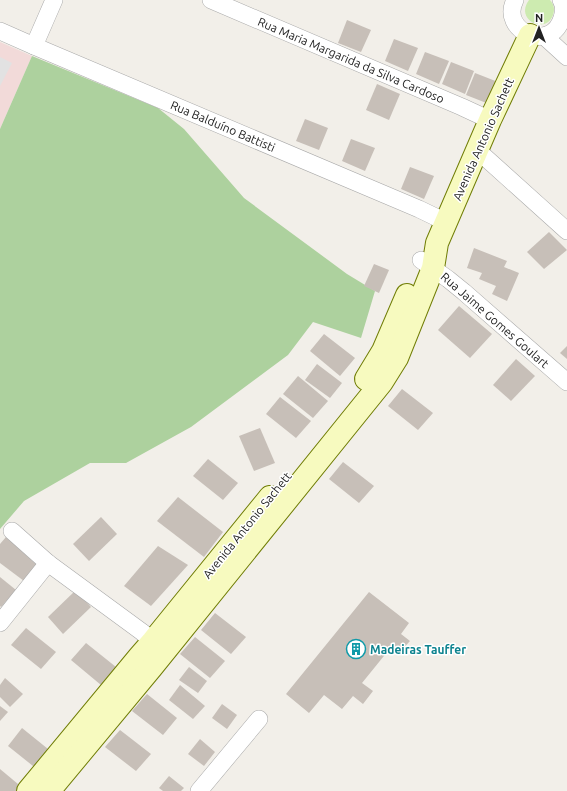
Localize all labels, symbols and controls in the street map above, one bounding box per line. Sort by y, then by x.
north arrow [519,8,559,48]
text: N [535,12,543,24]
street label: Rua Maria Margarida da Silva Cardoso [256,15,446,105]
street label: Avenida Antonio Sachett [450,76,516,202]
street label: Rua Balduíno Battisti [169,98,277,154]
street label: Rua Jaime Gomes Goulart [439,270,552,370]
street label: Avenida Antonio Sachett [200,469,294,581]
building icon: Madeiras Tauffer [345,638,367,660]
place label: Madeiras Tauffer [370,643,466,656]

